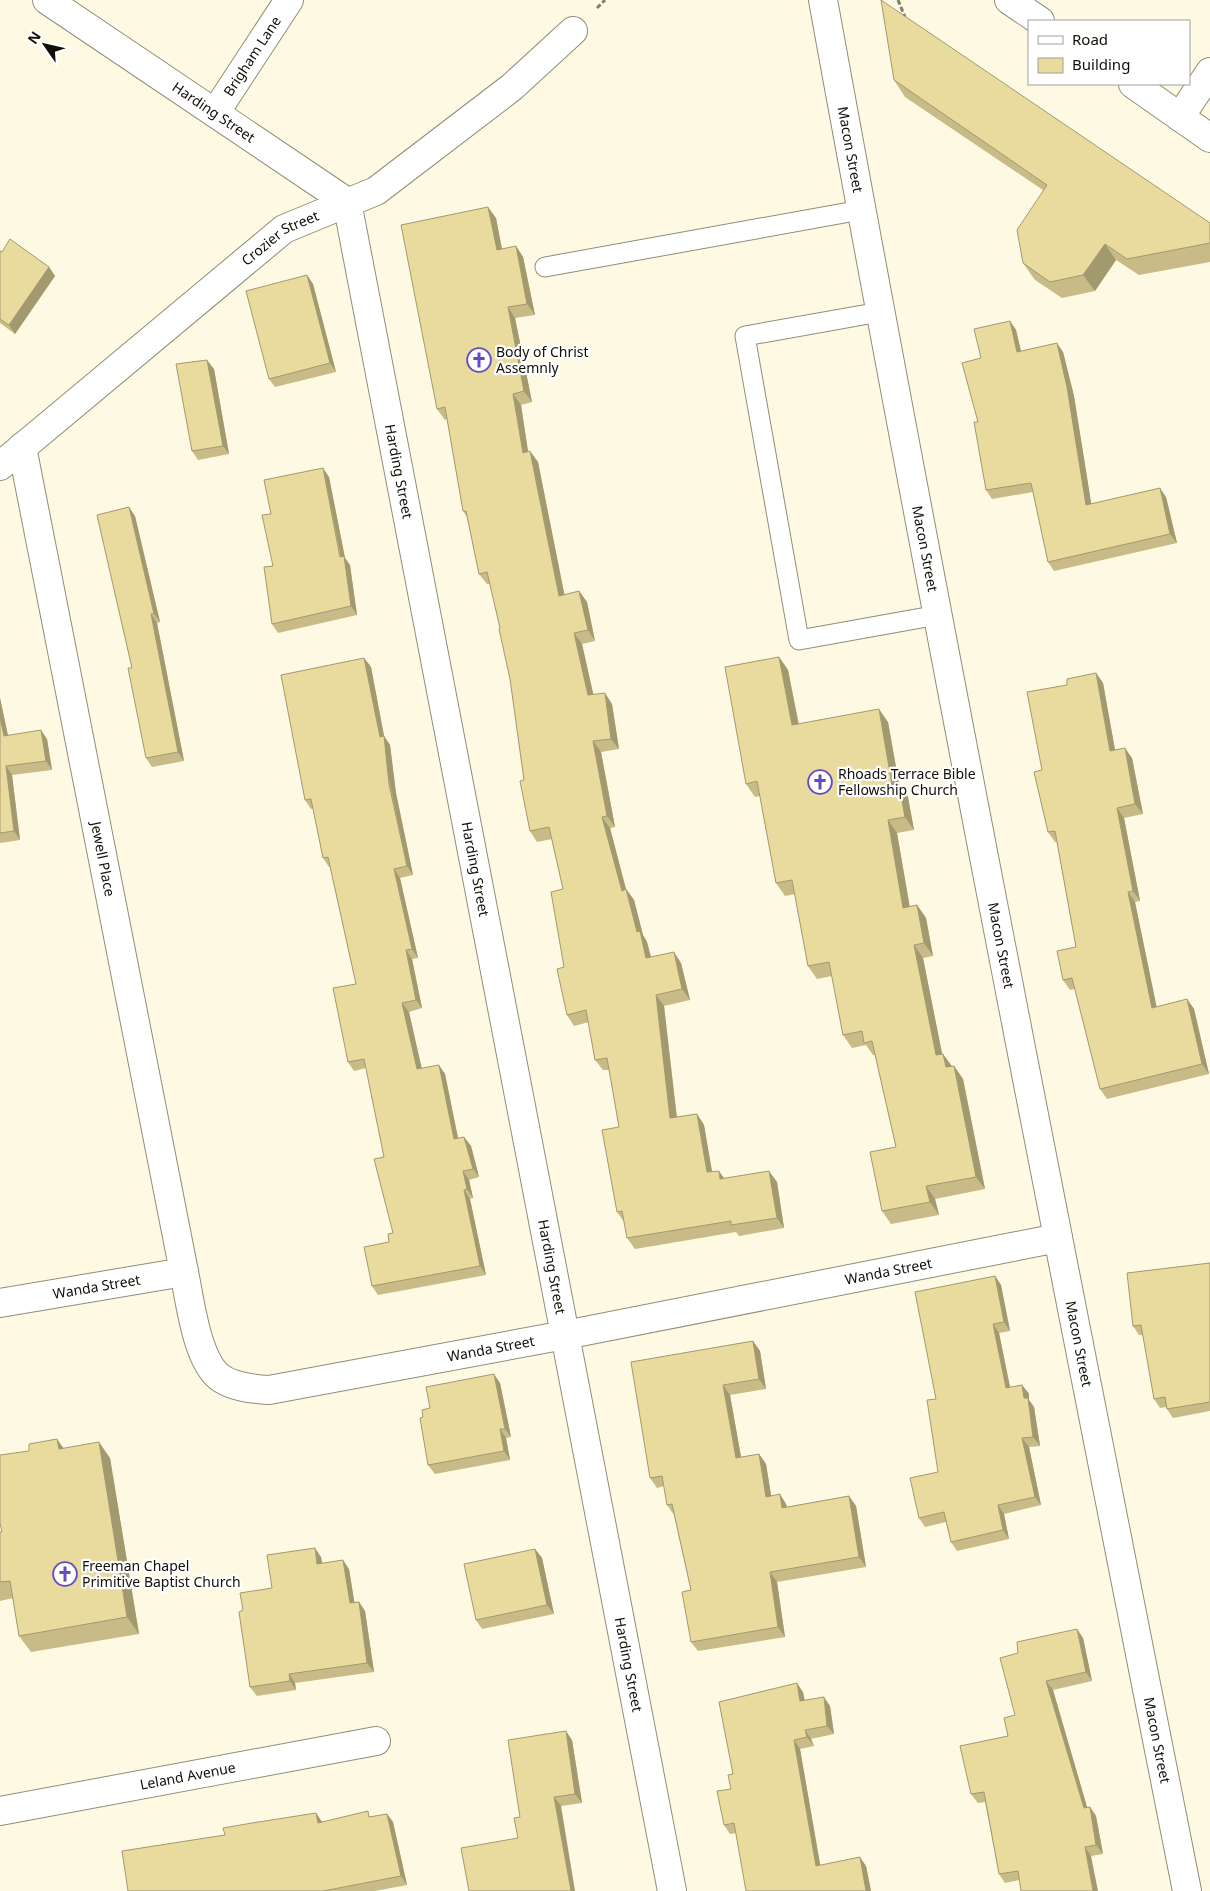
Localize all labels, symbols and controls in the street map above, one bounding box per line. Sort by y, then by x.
street label: Brigham Lane [219,12,285,100]
north arrow [20,20,70,70]
legend [1028,20,1190,85]
text: N [23,27,45,47]
text: Road [1072,29,1108,49]
text: Building [1072,54,1130,74]
street label: Harding Street [169,77,259,147]
street label: Macon Street [834,105,868,194]
street label: Crozier Street [237,206,321,270]
place label: Body of Christ Assemnly [496,342,589,377]
church icon: Body of Christ Assemnly [466,347,492,373]
street label: Harding Street [381,422,418,520]
street label: Macon Street [908,504,943,593]
place label: Rhoads Terrace Bible Fellowship Church [838,764,976,799]
church icon: Rhoads Terrace Bible Fellowship Church [807,769,833,795]
street label: Jewell Place [86,818,120,898]
street label: Harding Street [457,820,494,918]
street label: Macon Street [984,901,1019,990]
street label: Harding Street [534,1218,571,1316]
street label: Wanda Street [843,1253,934,1289]
street label: Wanda Street [51,1270,142,1303]
street label: Macon Street [1062,1299,1097,1388]
street label: Wanda Street [445,1331,536,1366]
place label: Freeman Chapel Primitive Baptist Church [82,1556,241,1591]
church icon: Freeman Chapel Primitive Baptist Church [52,1561,78,1587]
street label: Harding Street [611,1615,647,1713]
street label: Macon Street [1140,1695,1175,1785]
street label: Leland Avenue [138,1757,237,1794]

